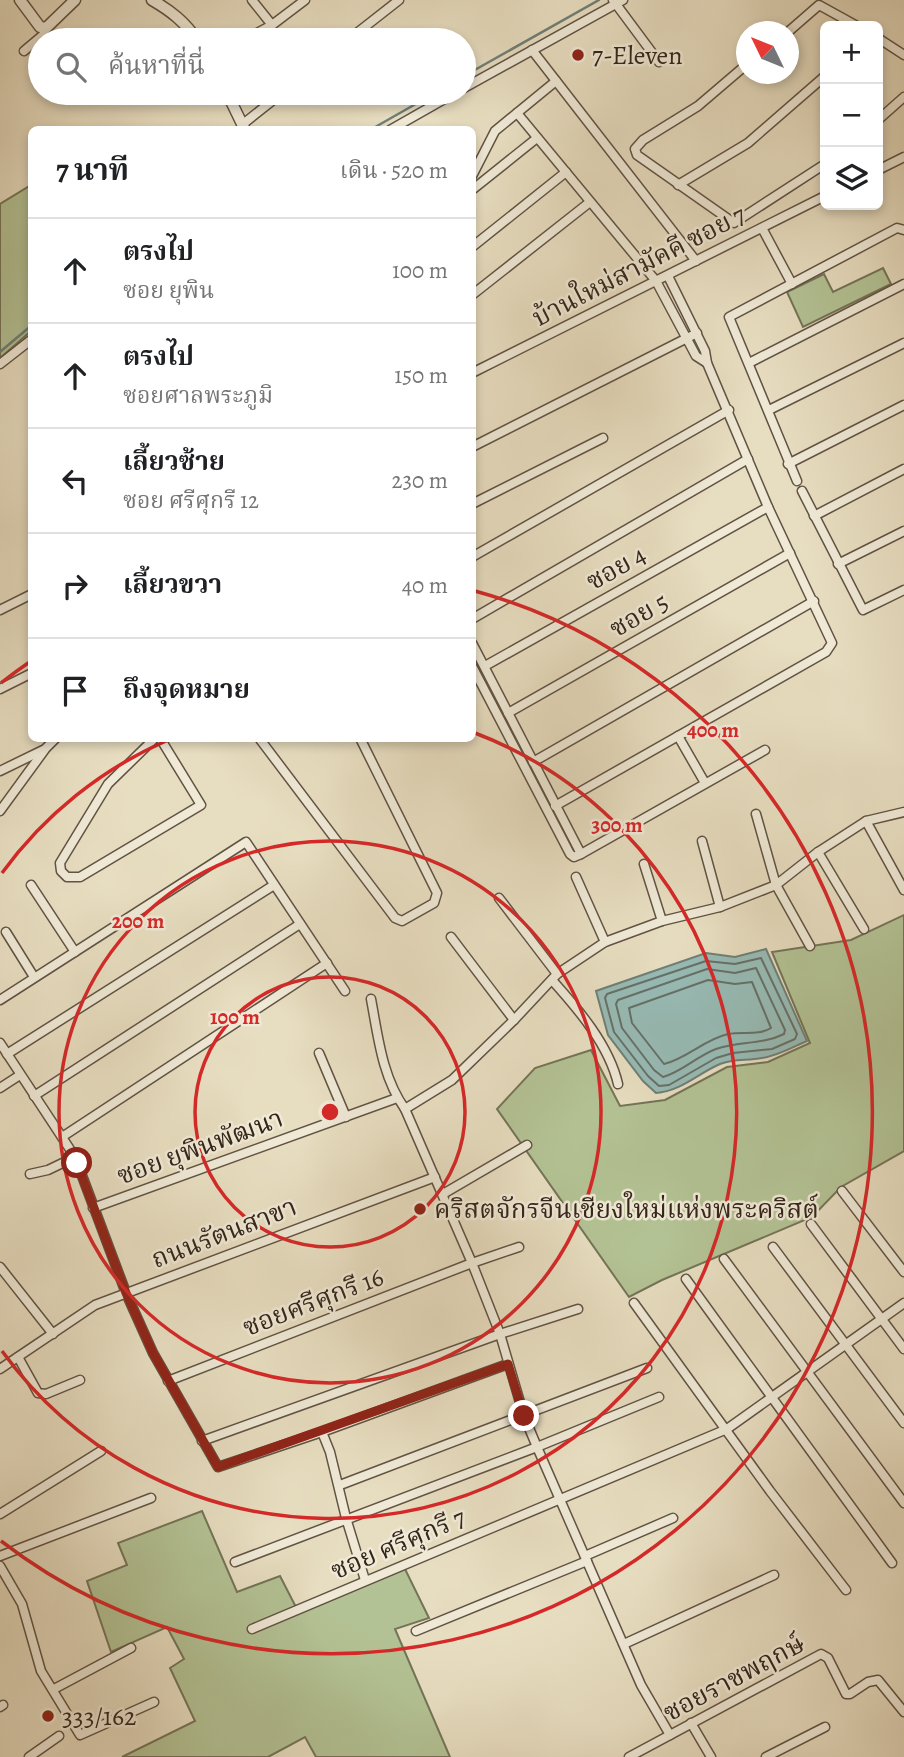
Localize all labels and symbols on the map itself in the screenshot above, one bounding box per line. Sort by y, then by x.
north arrow [736,21,799,84]
place label: 7-Eleven [592,38,682,73]
marker: 7-Eleven [570,47,586,63]
street label: บ้านใหม่สามัคคี ซอย 7 [526,196,752,335]
street label: ซอย 4 [580,537,652,599]
street label: ซอย 5 [603,584,675,646]
text: 400 m [687,716,740,744]
text: 300 m [591,811,643,839]
text: 200 m [112,907,165,935]
text: 100 m [210,1003,260,1031]
centre of rings [318,1100,342,1124]
street label: ซอย ยุพินพัฒนา [112,1101,288,1193]
route start [61,1147,92,1178]
street label: ถนนรัตนสาขา [146,1189,302,1277]
place label: คริสตจักรจีนเชียงใหม่แห่งพระคริสต์ [434,1191,819,1227]
marker: คริสตจักรจีนเชียงใหม่แห่งพระคริสต์ [412,1201,428,1217]
street label: ซอยศรีศุกรี 16 [238,1259,388,1345]
route end [508,1400,539,1431]
street label: ซอย ศรีศุกรี 7 [325,1500,471,1588]
street label: ซอยราชพฤกษ์ [657,1626,811,1730]
place label: 333/162 [62,1699,136,1734]
marker: 333/162 [40,1708,56,1724]

